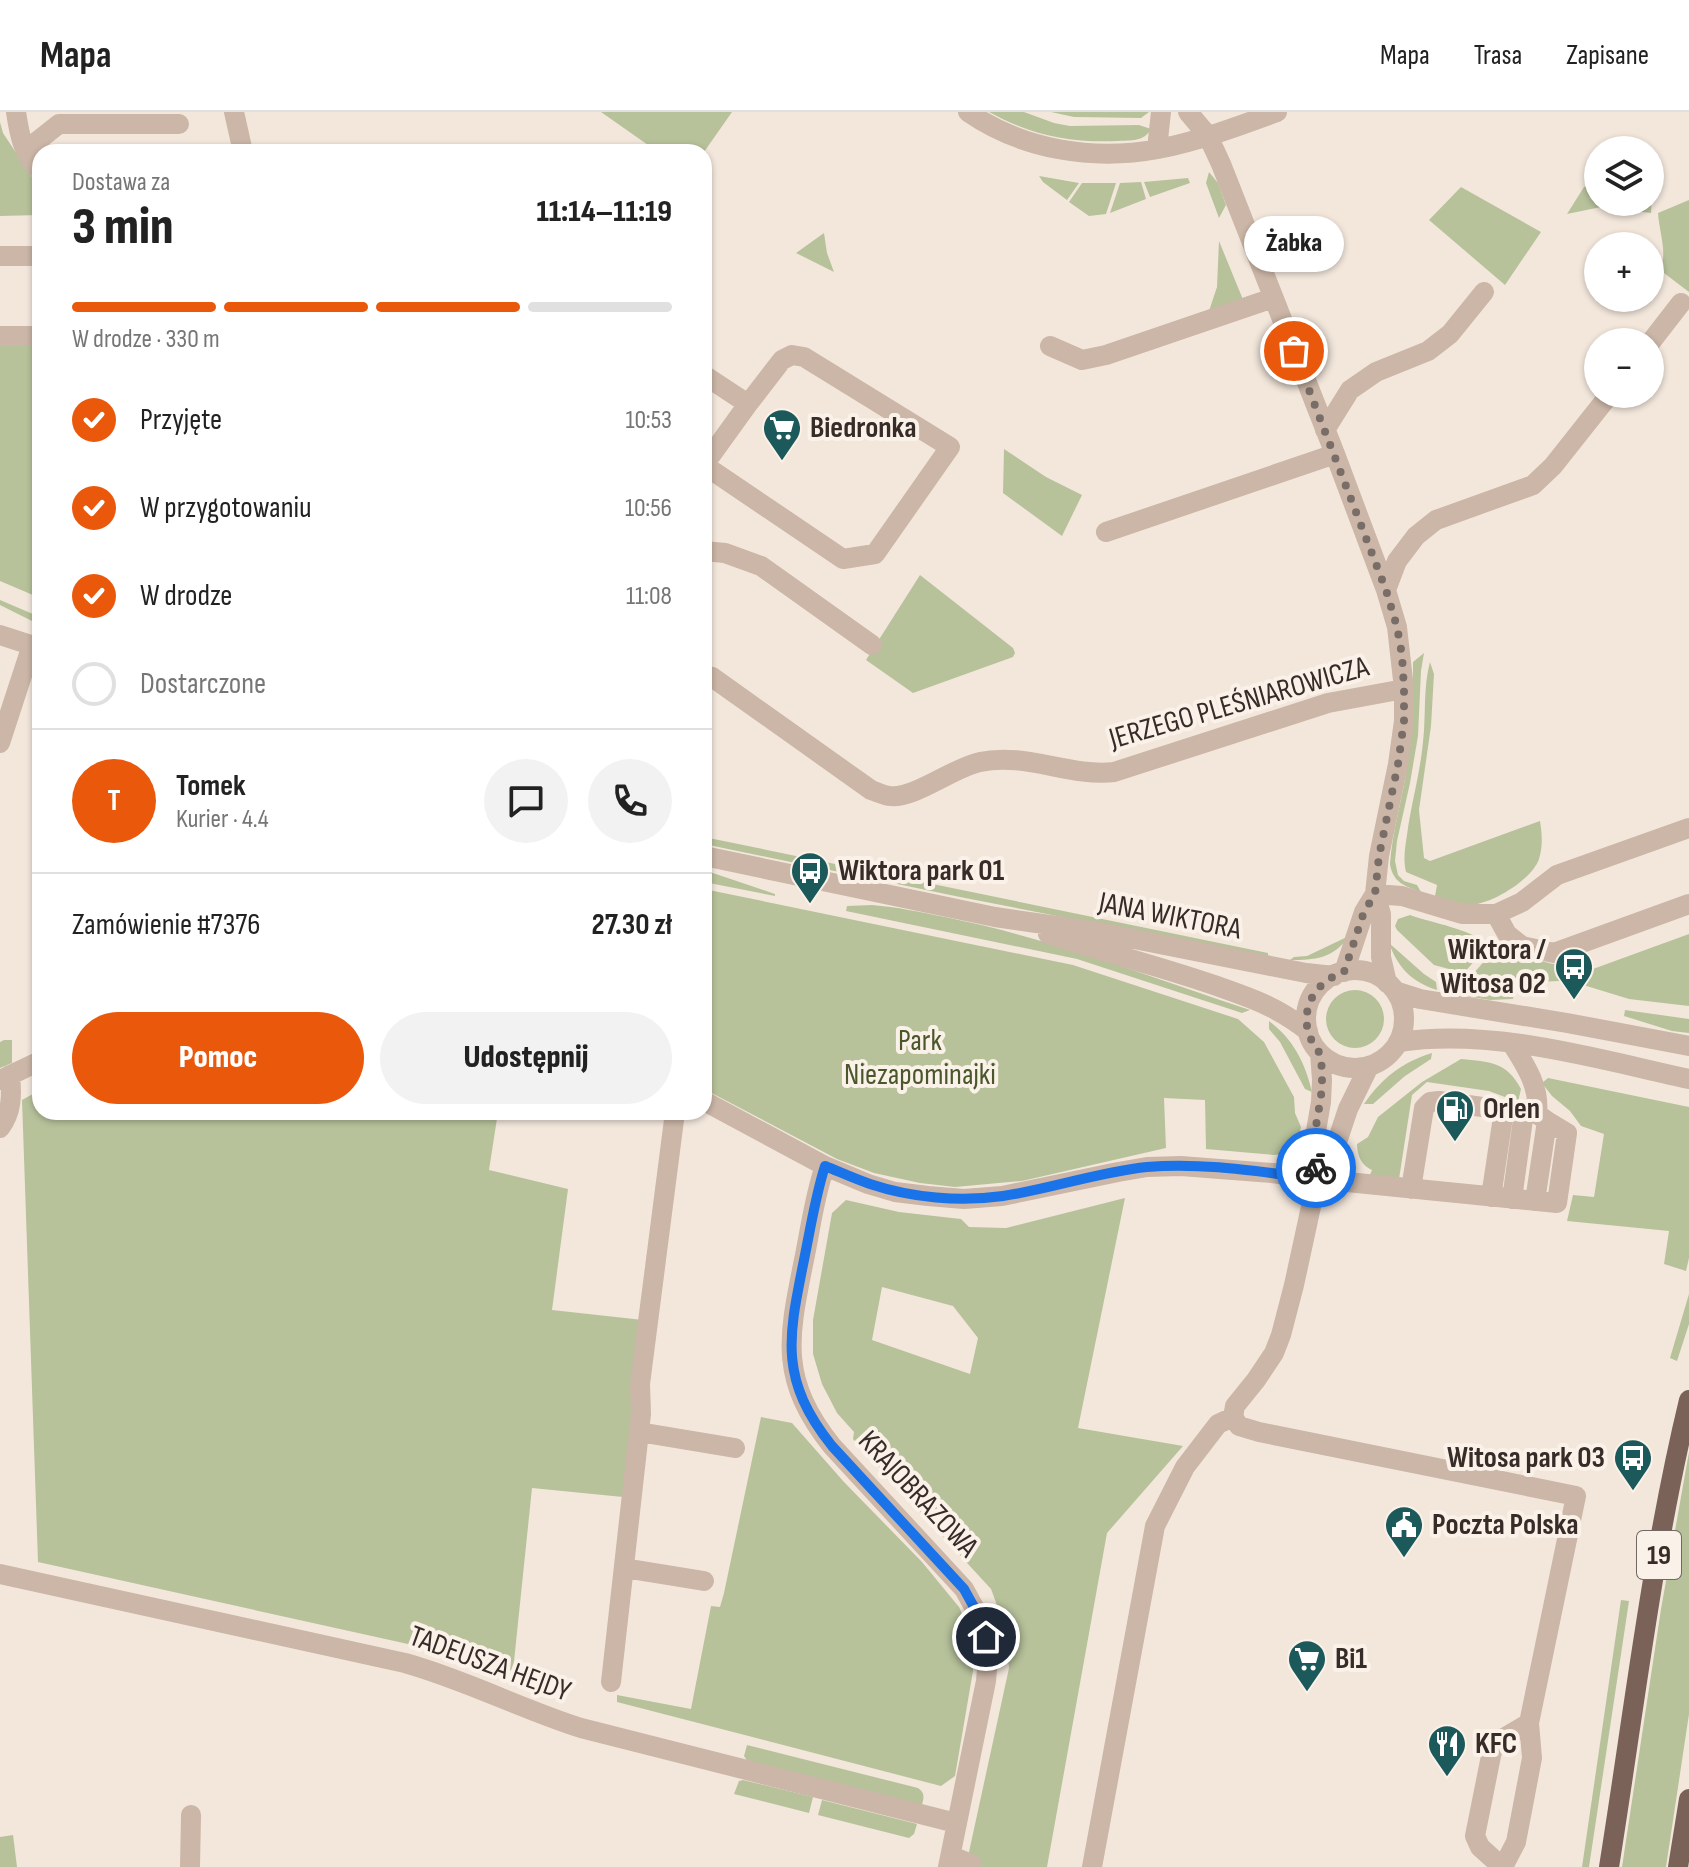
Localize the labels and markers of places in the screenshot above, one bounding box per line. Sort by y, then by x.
callout: Żabka [1244,215,1344,271]
pin [1260,317,1328,385]
supermarket icon: Biedronka [761,407,803,462]
place label: Biedronka [810,410,916,446]
bus stop icon: Wiktora park 01 [789,850,831,905]
place label: Wiktora park 01 [838,853,1005,889]
place label: Wiktora / Witosa 02 [1440,932,1546,1002]
bus stop icon: Wiktora / Witosa 02 [1553,946,1595,1001]
fuel station icon: Orlen [1434,1088,1476,1143]
place label: Orlen [1483,1091,1540,1127]
bus stop icon: Witosa park 03 [1612,1437,1654,1492]
place label: Witosa park 03 [1447,1440,1605,1476]
public building icon: Poczta Polska [1383,1504,1425,1559]
place label: Poczta Polska [1432,1507,1579,1543]
pin [952,1603,1020,1671]
supermarket icon: Bi1 [1286,1638,1328,1693]
place label: Bi1 [1335,1641,1367,1677]
restaurant icon: KFC [1426,1723,1468,1778]
place label: KFC [1475,1726,1517,1762]

